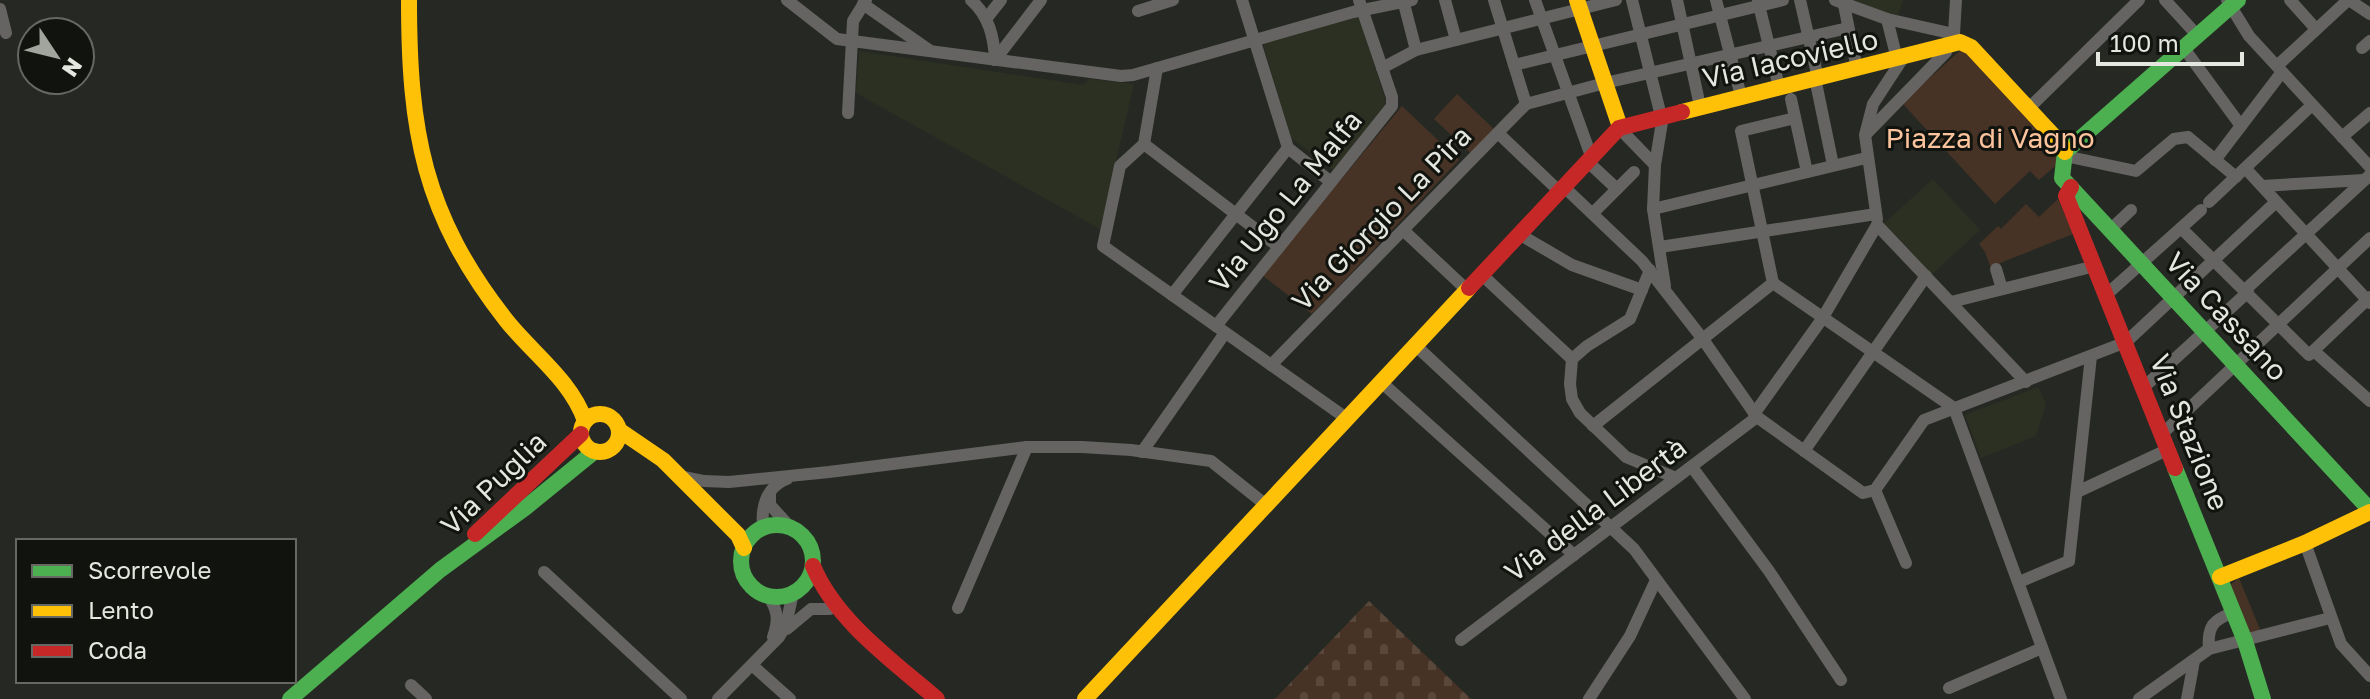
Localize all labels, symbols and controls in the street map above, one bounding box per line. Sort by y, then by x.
north arrow [16,16,96,96]
scale bar [2098,16,2242,66]
street label: Via Iacoviello [1699,22,1881,94]
text: 100 m [2110,28,2179,57]
text: N [57,53,89,82]
street label: Via Ugo La Malfa [1202,104,1368,298]
street label: Via Giorgio La Pira [1284,119,1478,317]
park label: Piazza di Vagno [1885,121,2095,154]
street label: Via Cassano [2159,245,2295,387]
street label: Via Stazione [2144,349,2236,515]
street label: Via Puglia [433,425,553,541]
street label: Via della Libertà [1498,430,1692,588]
legend [16,539,296,683]
text: Scorrevole [88,555,211,584]
text: Lento [88,595,154,624]
text: Coda [88,635,147,664]

